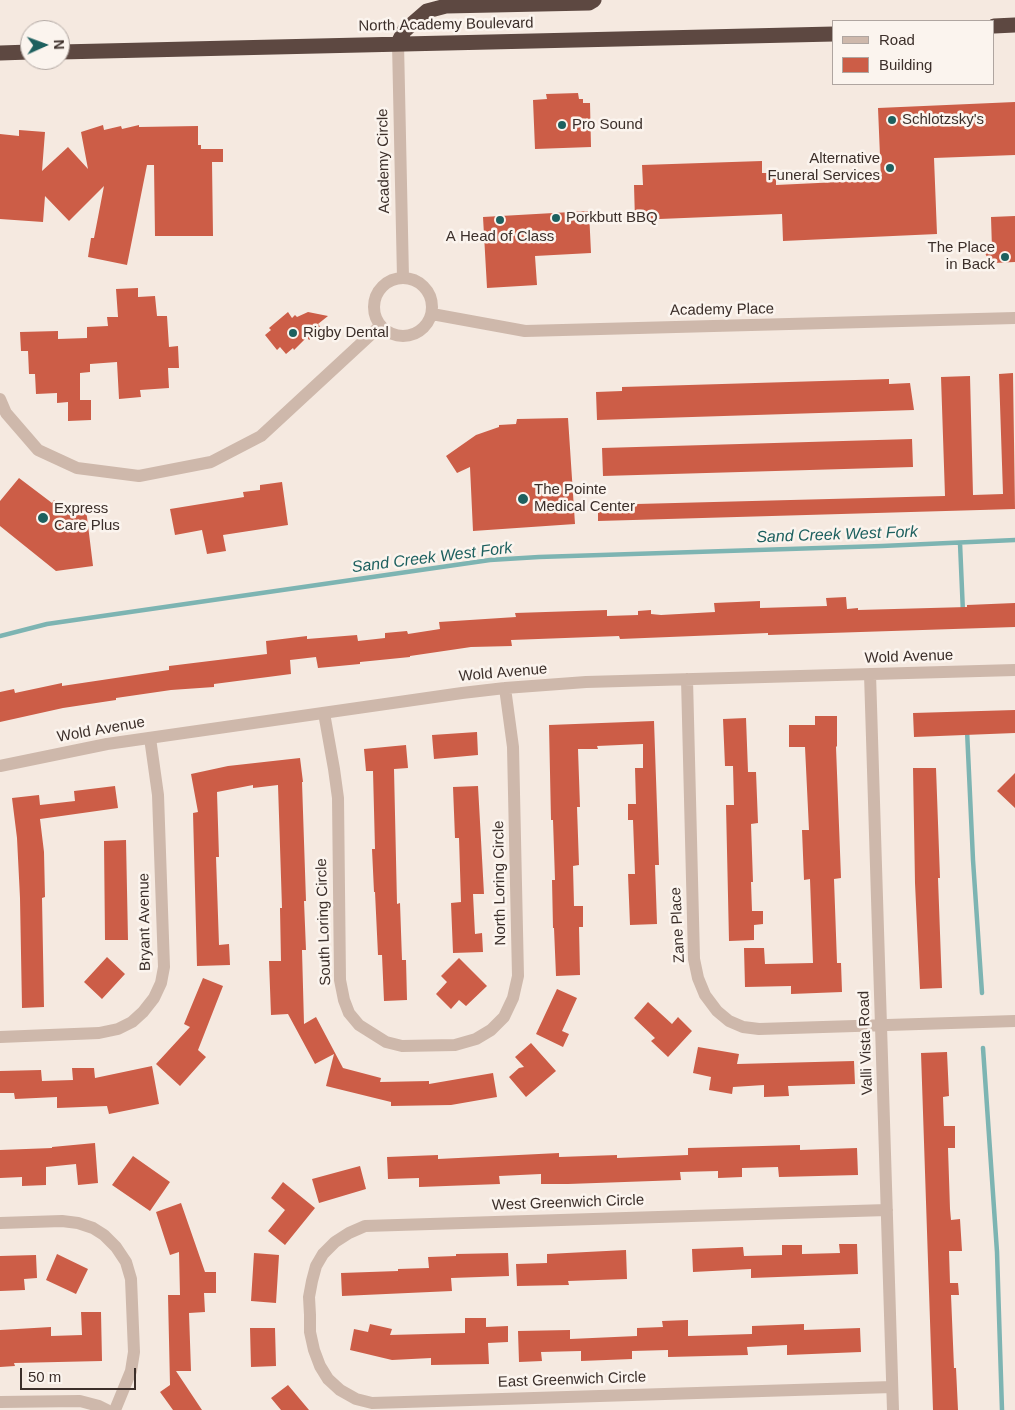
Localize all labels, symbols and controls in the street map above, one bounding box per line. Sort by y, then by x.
street label: North Academy Boulevard [358,14,534,36]
north arrow [20,20,70,70]
legend [832,20,995,85]
text: Road [879,31,915,48]
text: N [51,39,67,50]
text: Building [879,56,932,73]
street label: Academy Circle [374,108,394,214]
place label: Schlotzsky's [902,111,984,129]
marker: Schlotzsky's [886,114,898,126]
place label: Pro Sound [572,116,643,134]
marker: Pro Sound [556,119,568,131]
place label: Alternative Funeral Services [767,150,880,185]
marker: Alternative Funeral Services [884,162,896,174]
place label: Porkbutt BBQ [566,209,658,227]
marker: Porkbutt BBQ [550,212,562,224]
marker: A Head of Class [494,214,506,226]
place label: A Head of Class [446,228,554,246]
place label: The Place in Back [927,239,995,274]
marker: The Place in Back [999,251,1011,263]
street label: Academy Place [670,300,774,320]
place label: Rigby Dental [303,324,389,342]
marker: Rigby Dental [287,327,299,339]
place label: The Pointe Medical Center [534,481,635,516]
marker: The Pointe Medical Center [516,492,530,506]
place label: Express Care Plus [54,500,120,535]
marker: Express Care Plus [36,511,50,525]
water label: Sand Creek West Fork [756,523,918,547]
water label: Sand Creek West Fork [351,539,513,577]
street label: Wold Avenue [864,646,954,668]
street label: Wold Avenue [458,660,548,686]
street label: Wold Avenue [56,713,146,747]
street label: North Loring Circle [490,820,510,946]
street label: South Loring Circle [313,858,335,986]
street label: Bryant Avenue [135,873,155,971]
street label: Zane Place [667,887,689,963]
street label: Valli Vista Road [855,990,877,1096]
street label: West Greenwich Circle [492,1191,644,1215]
scale bar [22,1358,139,1390]
text: 50 m [28,1368,61,1385]
street label: East Greenwich Circle [498,1368,646,1392]

